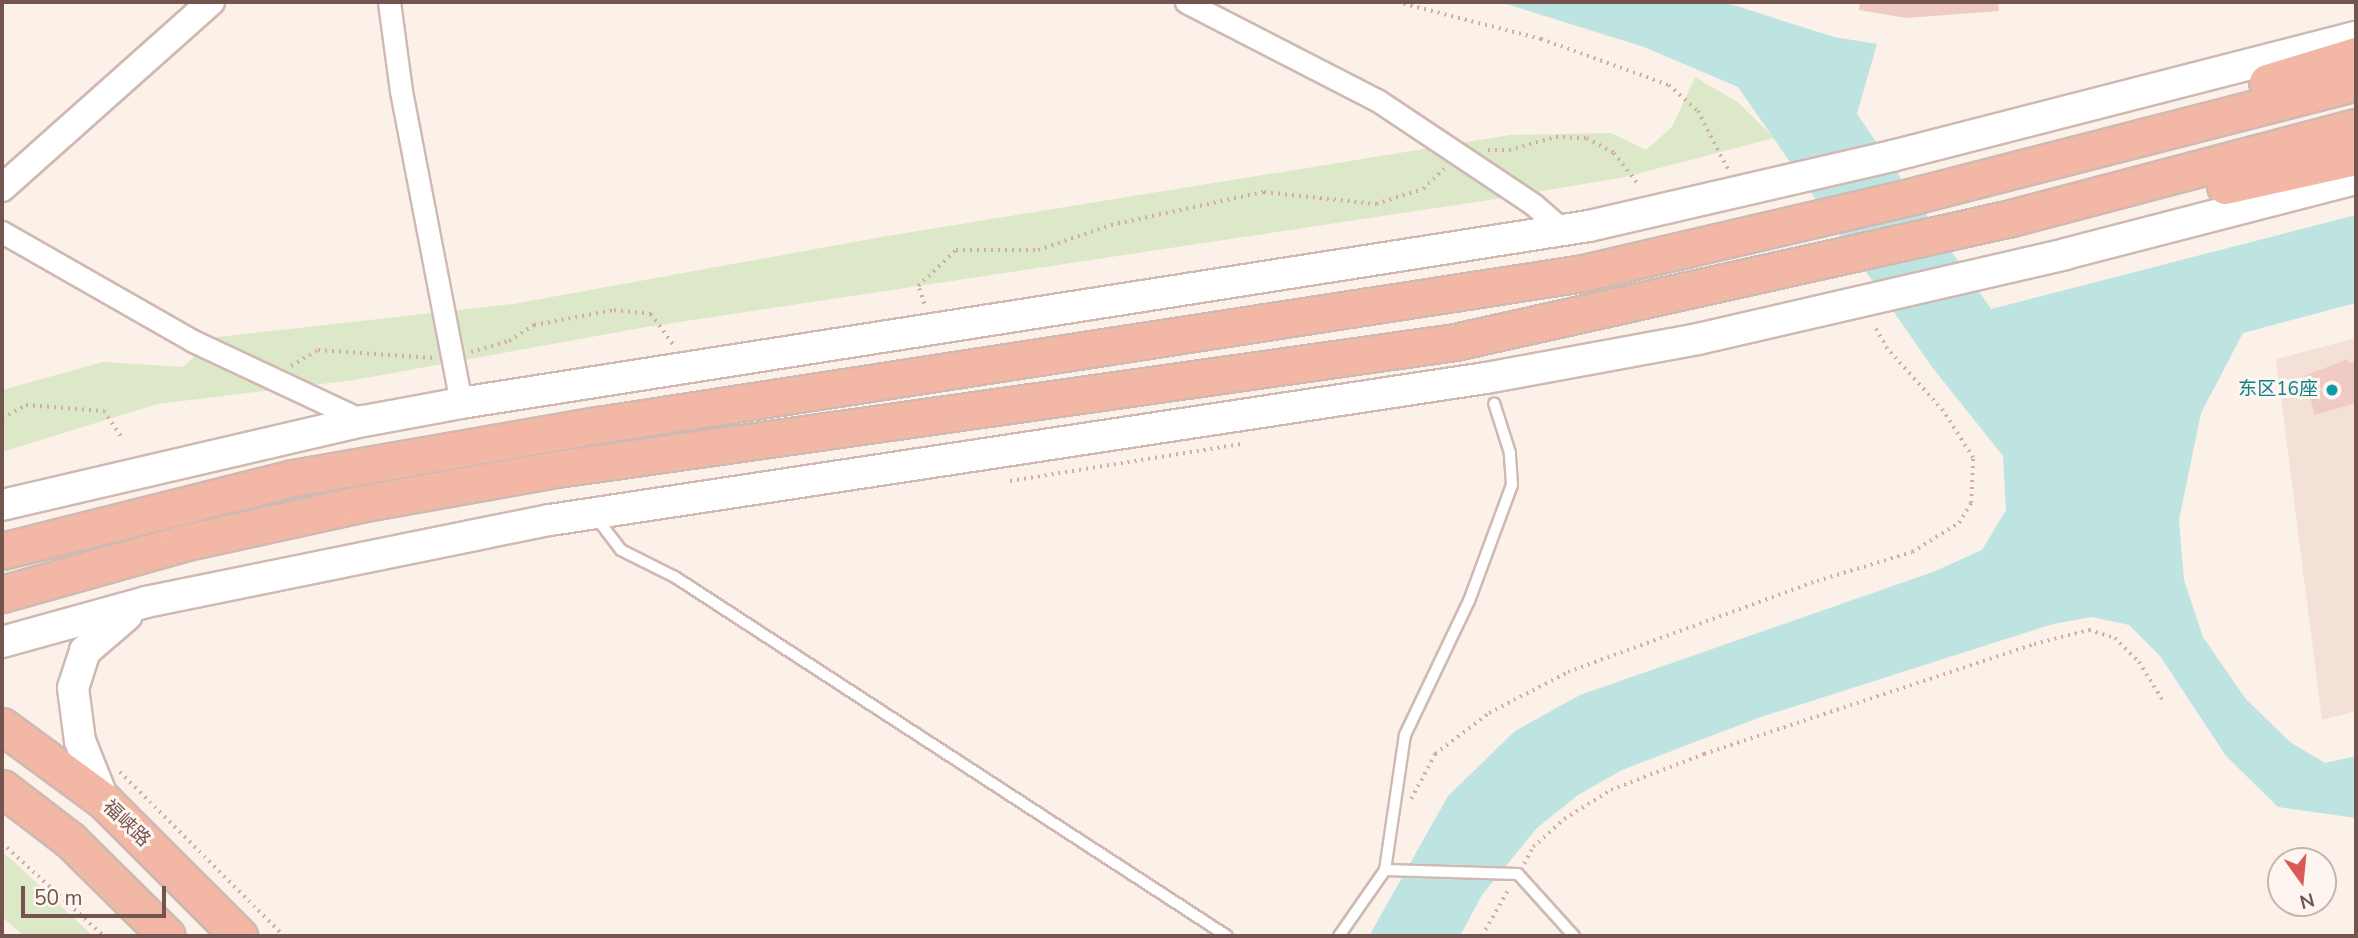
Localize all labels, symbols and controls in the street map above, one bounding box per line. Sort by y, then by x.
place label: 东区16座 [2238,379,2318,401]
marker: 东区16座 [2324,382,2340,398]
street label: 福峡路 [98,796,154,852]
north arrow [2267,847,2337,917]
scale bar [24,872,170,916]
text: 50 m [34,884,83,912]
text: N [2297,886,2317,915]

